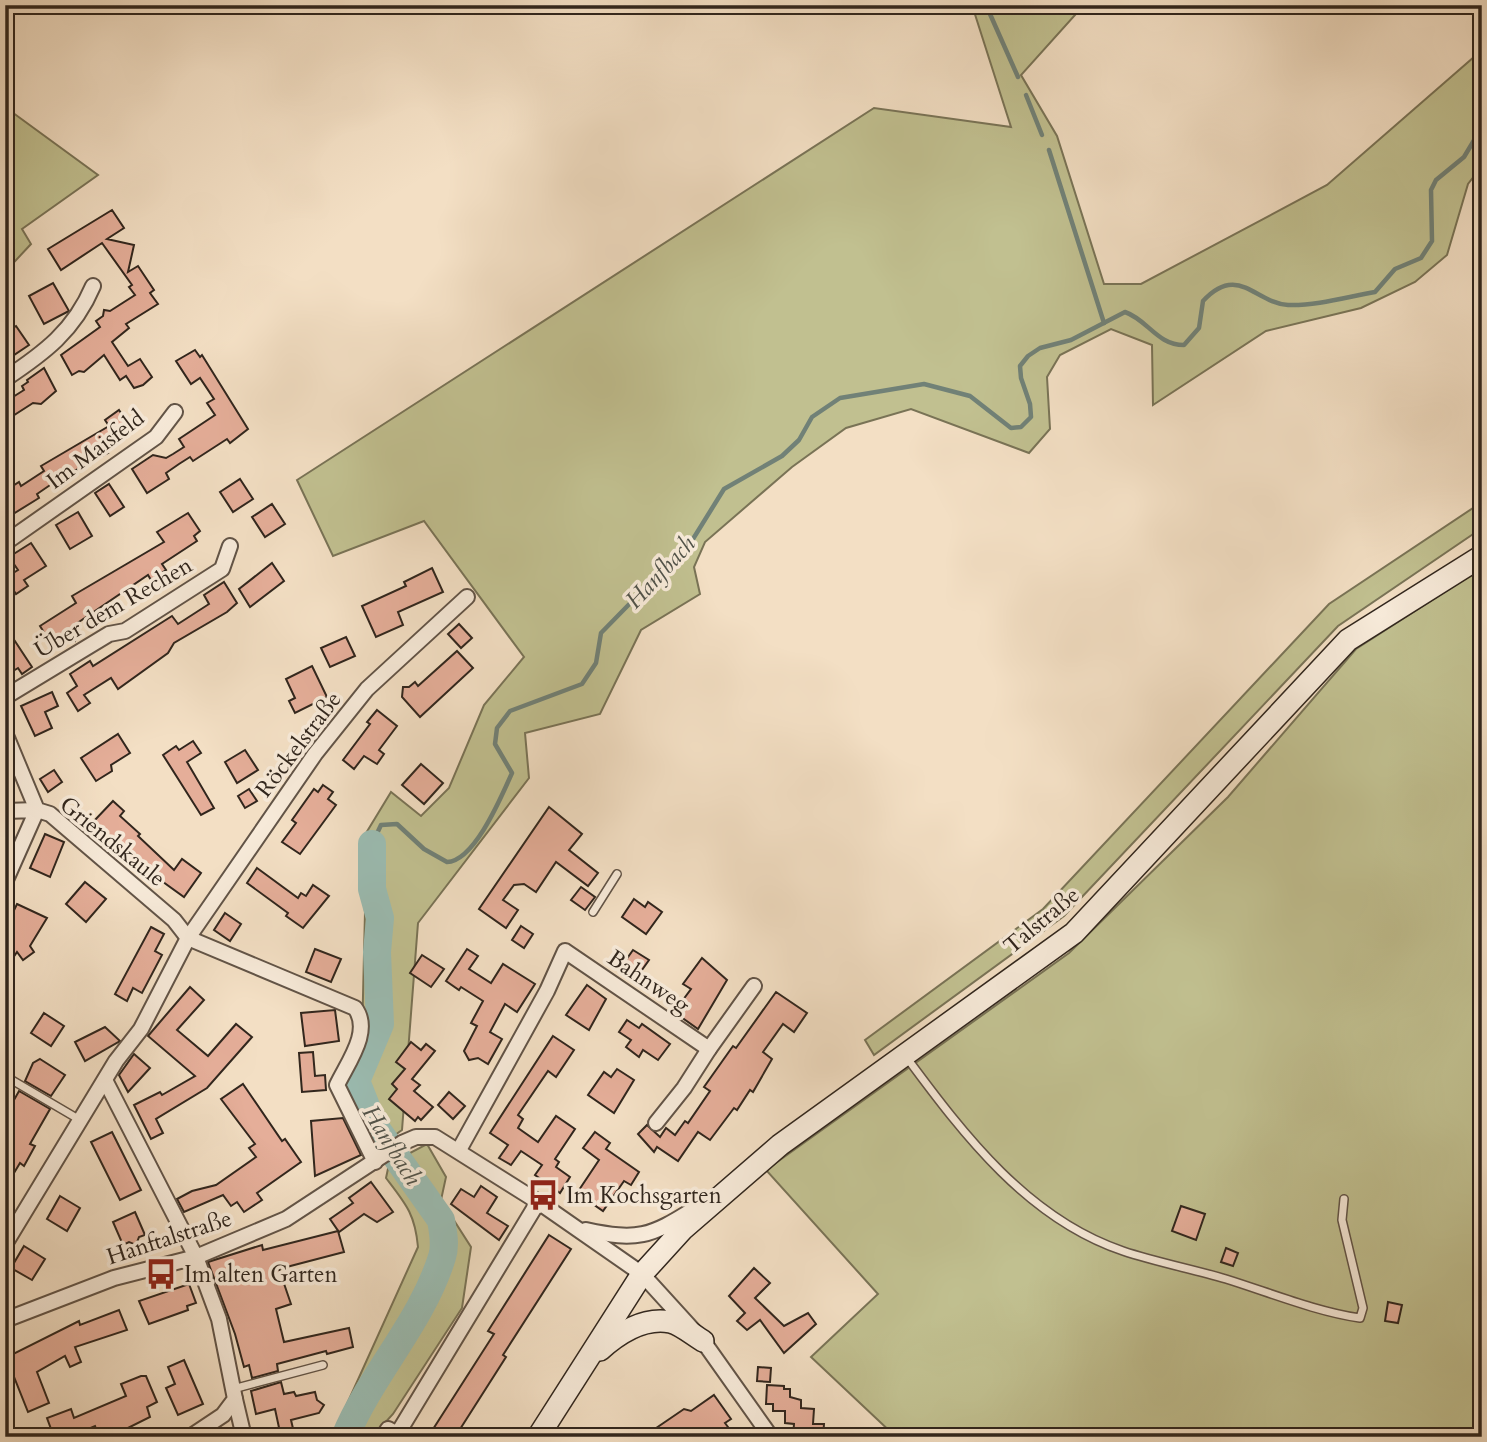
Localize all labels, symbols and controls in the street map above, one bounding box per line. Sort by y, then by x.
street label: Im Maisfeld [40,402,151,496]
water label: Hanfbach [618,528,703,616]
street label: Über dem Rechen [29,550,198,665]
street label: Röckelstraße [248,685,348,804]
street label: Griendskaule [53,789,172,894]
street label: Talstraße [997,880,1086,961]
street label: Bahnweg [601,943,696,1020]
water label: Hanfbach [354,1099,429,1192]
bus stop icon: Im Kochsgarten [526,1178,560,1212]
place label: Im Kochsgarten [566,1180,722,1211]
street label: Hanftalstraße [103,1203,236,1272]
bus stop icon: Im alten Garten [144,1257,178,1291]
place label: Im alten Garten [184,1259,338,1290]

